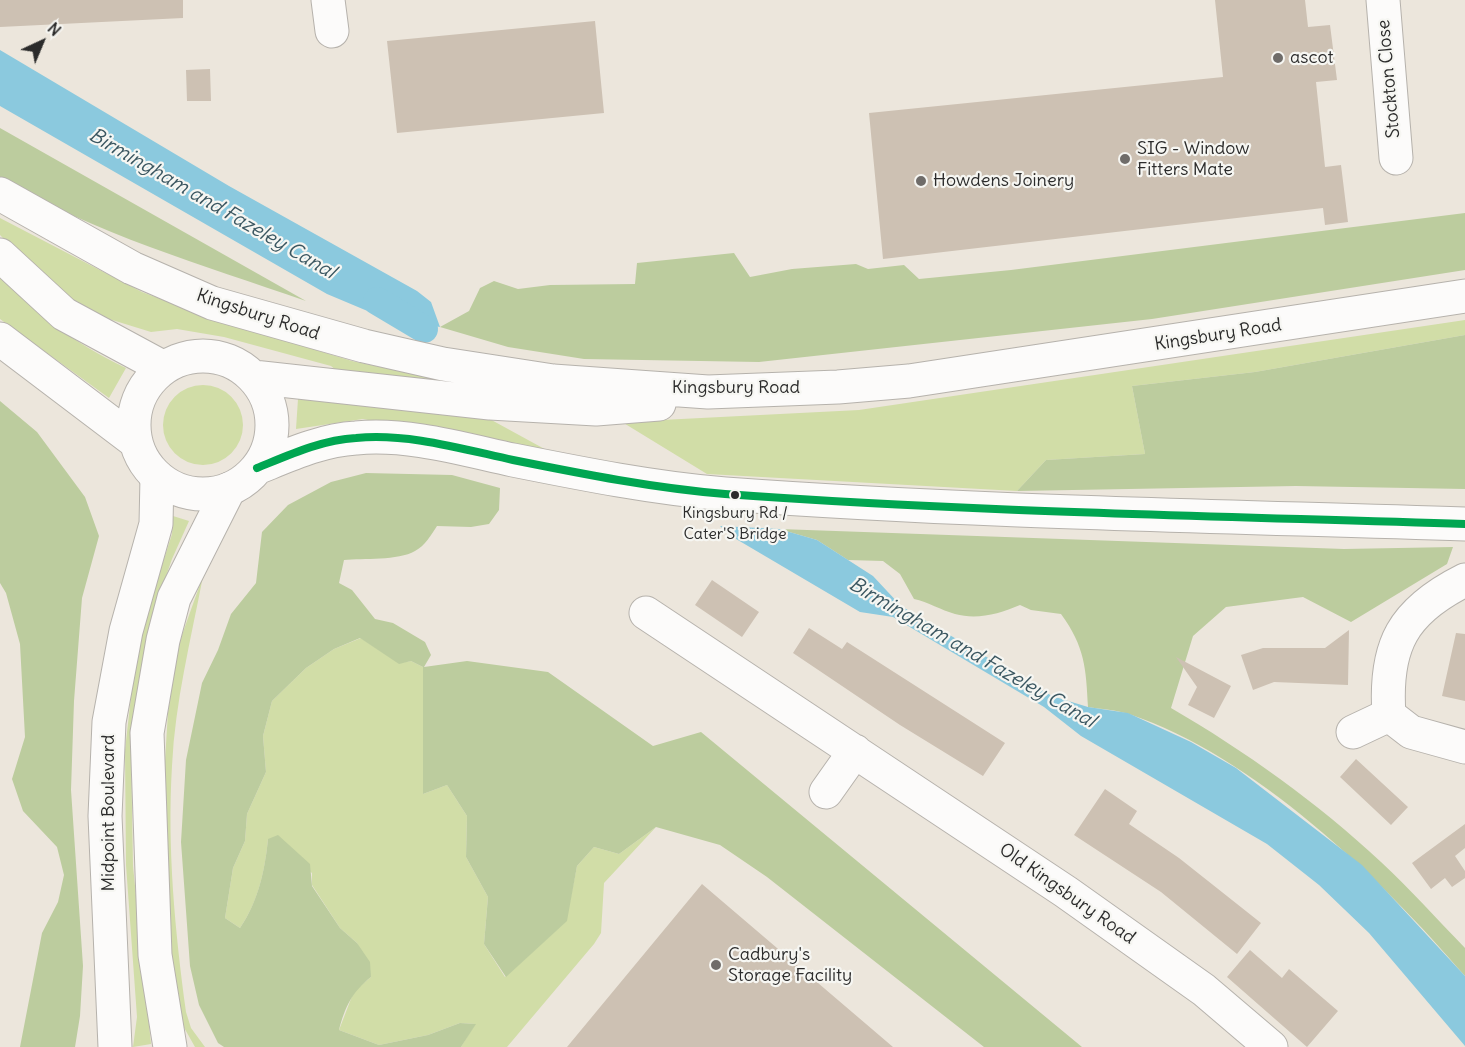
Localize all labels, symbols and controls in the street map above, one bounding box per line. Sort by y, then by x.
north arrow [12,12,72,72]
text: N [44,18,65,40]
street label: Stockton Close [1373,19,1405,139]
place label: ascot [1290,47,1334,69]
marker: ascot [1271,51,1285,65]
water label: Birmingham and Fazeley Canal [85,124,339,284]
place label: SIG - Window Fitters Mate [1137,138,1249,180]
marker: SIG - Window Fitters Mate [1118,152,1132,166]
place label: Howdens Joinery [933,170,1074,192]
marker: Howdens Joinery [914,174,928,188]
street label: Kingsbury Road [194,285,322,345]
street label: Kingsbury Road [1153,314,1283,356]
street label: Kingsbury Road [672,377,800,399]
marker: Kingsbury Rd / Cater'S Bridge [729,489,741,501]
place label: Kingsbury Rd / Cater'S Bridge [682,503,788,541]
water label: Birmingham and Fazeley Canal [845,573,1099,733]
street label: Midpoint Boulevard [98,735,120,891]
street label: Old Kingsbury Road [995,839,1139,949]
place label: Cadbury's Storage Facility [728,944,852,986]
marker: Cadbury's Storage Facility [709,958,723,972]

